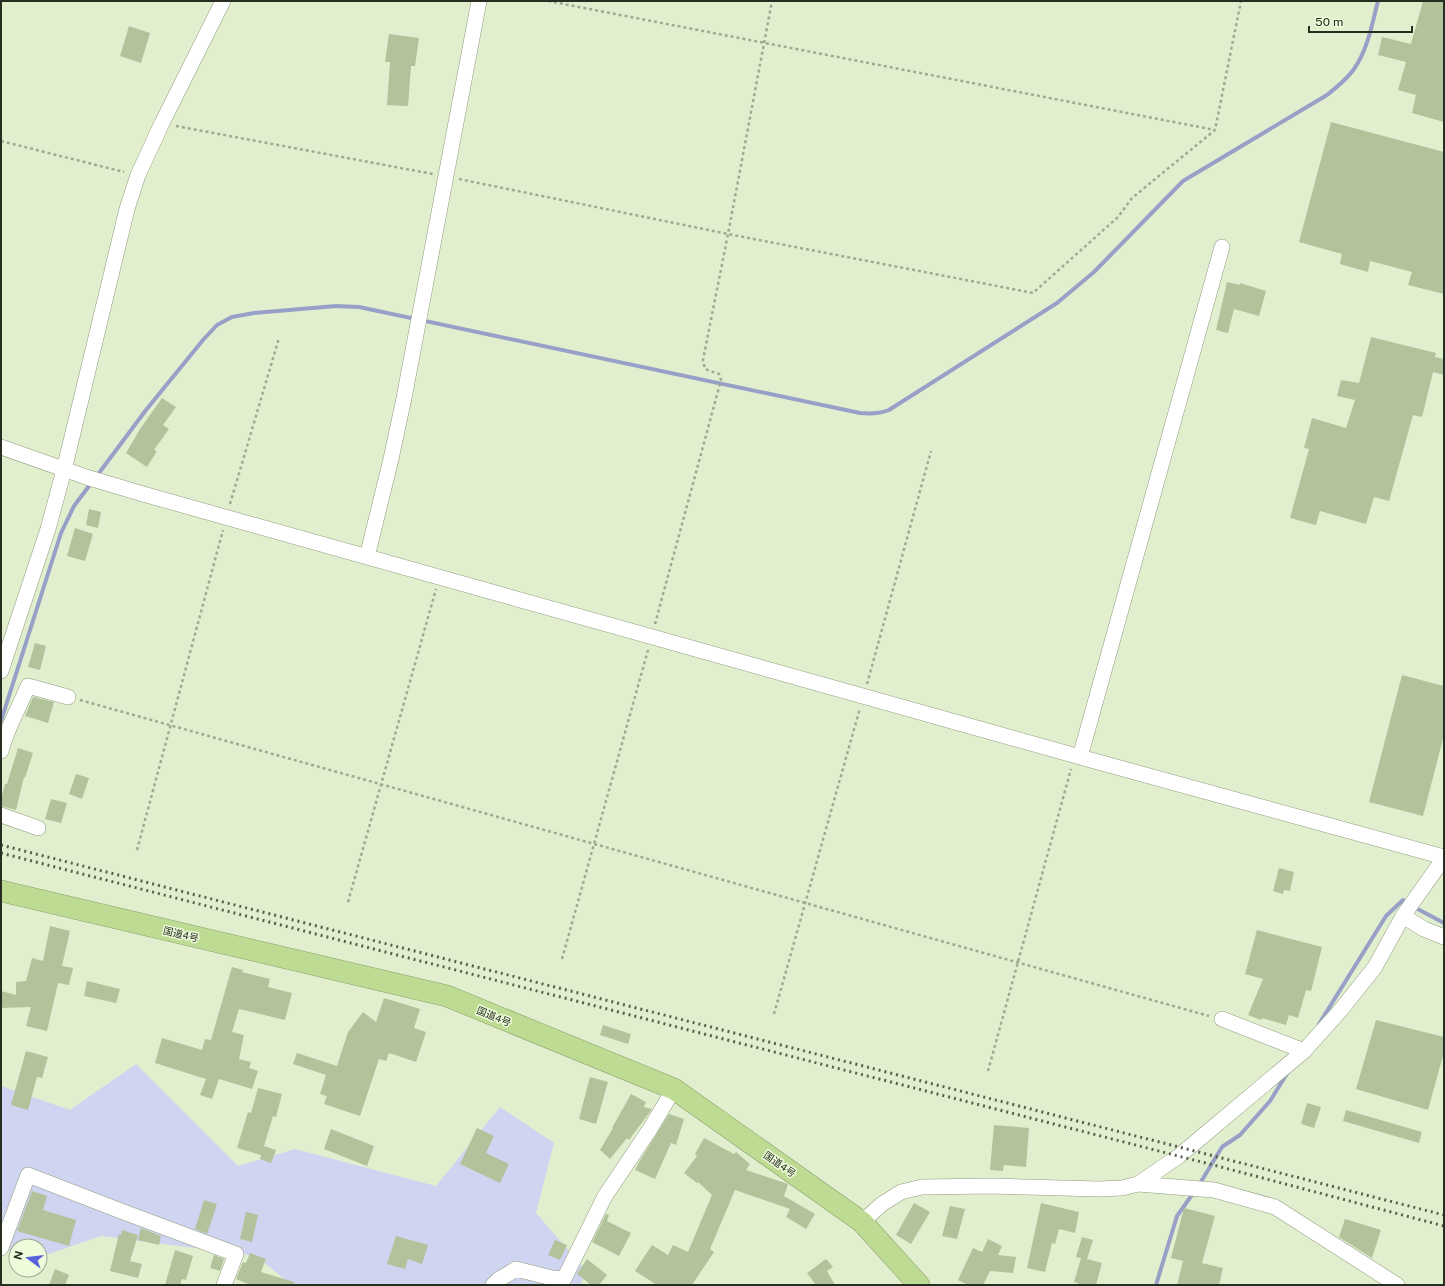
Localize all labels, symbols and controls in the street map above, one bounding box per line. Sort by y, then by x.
scale bar [1309,8,1412,34]
text: 50 m [1315,15,1343,29]
street label: 国道4号 [162,924,200,944]
street label: 国道4号 [475,1004,513,1028]
street label: 国道4号 [762,1149,798,1179]
north arrow [8,1238,48,1278]
text: N [11,1250,25,1261]

